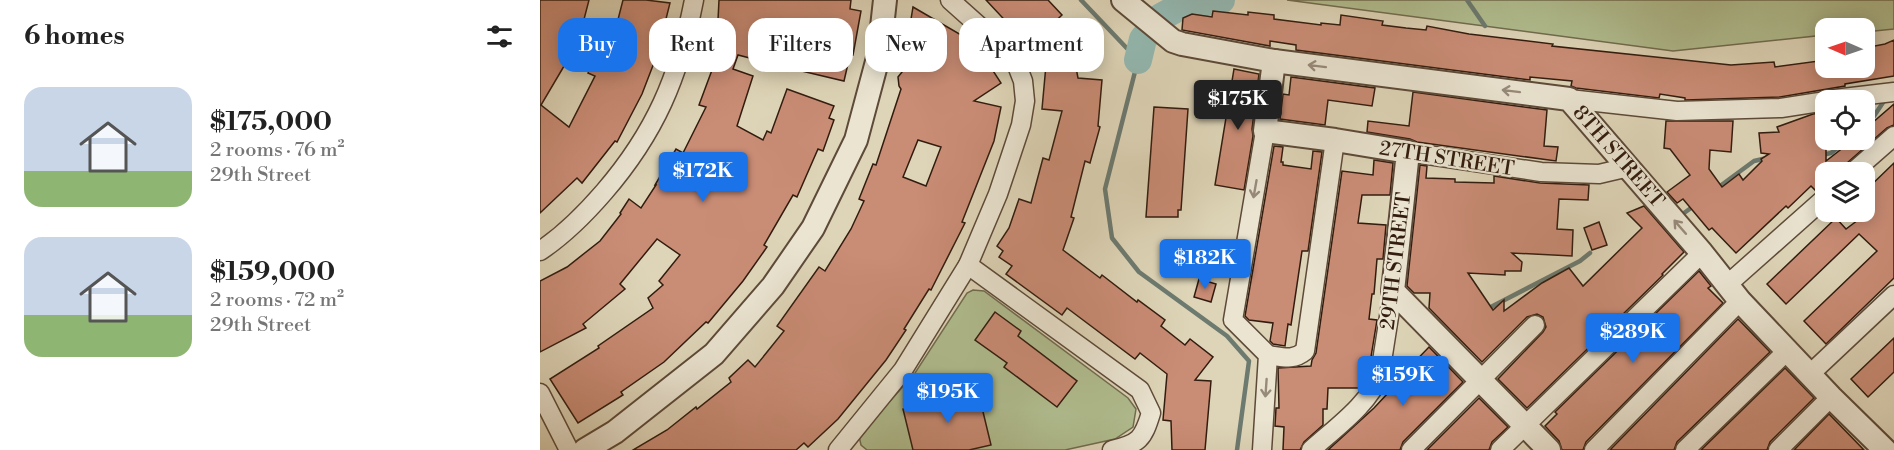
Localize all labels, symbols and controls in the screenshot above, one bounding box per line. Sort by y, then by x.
chip: Buy [558,18,637,72]
chip: Rent [649,18,736,72]
chip: Filters [748,18,853,72]
chip: New [865,18,947,72]
chip: Apartment [959,18,1104,72]
north arrow [1815,18,1875,78]
map controls [1815,18,1875,222]
text: 6 homes [24,20,125,52]
icon: filters [483,20,516,53]
one-way arrow [1308,60,1328,71]
pin: $175K [1196,80,1280,131]
one-way arrow [1501,85,1521,96]
text: $175K [1208,87,1268,112]
button: locate [1815,90,1875,150]
street label: 8TH STREET [1567,101,1669,213]
text: $175,000 [210,106,332,138]
icon: home [72,111,144,183]
street label: 27TH STREET [1377,136,1516,182]
text: 2 rooms · 76 m² [210,138,344,163]
pin: $172K [661,152,745,203]
text: $172K [673,159,733,184]
button: layers [1815,162,1875,222]
text: 29th Street [210,163,311,188]
one-way arrow [1249,179,1260,198]
street label: 29TH STREET [1376,191,1417,331]
one-way arrow [1674,219,1687,235]
pin: $182K [1163,239,1247,290]
text: $182K [1174,246,1236,271]
text: $159,000 [210,256,335,288]
icon: home [72,261,144,333]
text: 2 rooms · 72 m² [210,288,344,313]
text: 29th Street [210,313,311,338]
pin: $289K [1591,313,1675,364]
text: $289K [1600,320,1666,345]
pin: $159K [1361,356,1445,407]
text: $159K [1372,363,1434,388]
pin: $195K [906,373,990,424]
one-way arrow [1261,377,1272,397]
text: $195K [917,380,979,405]

